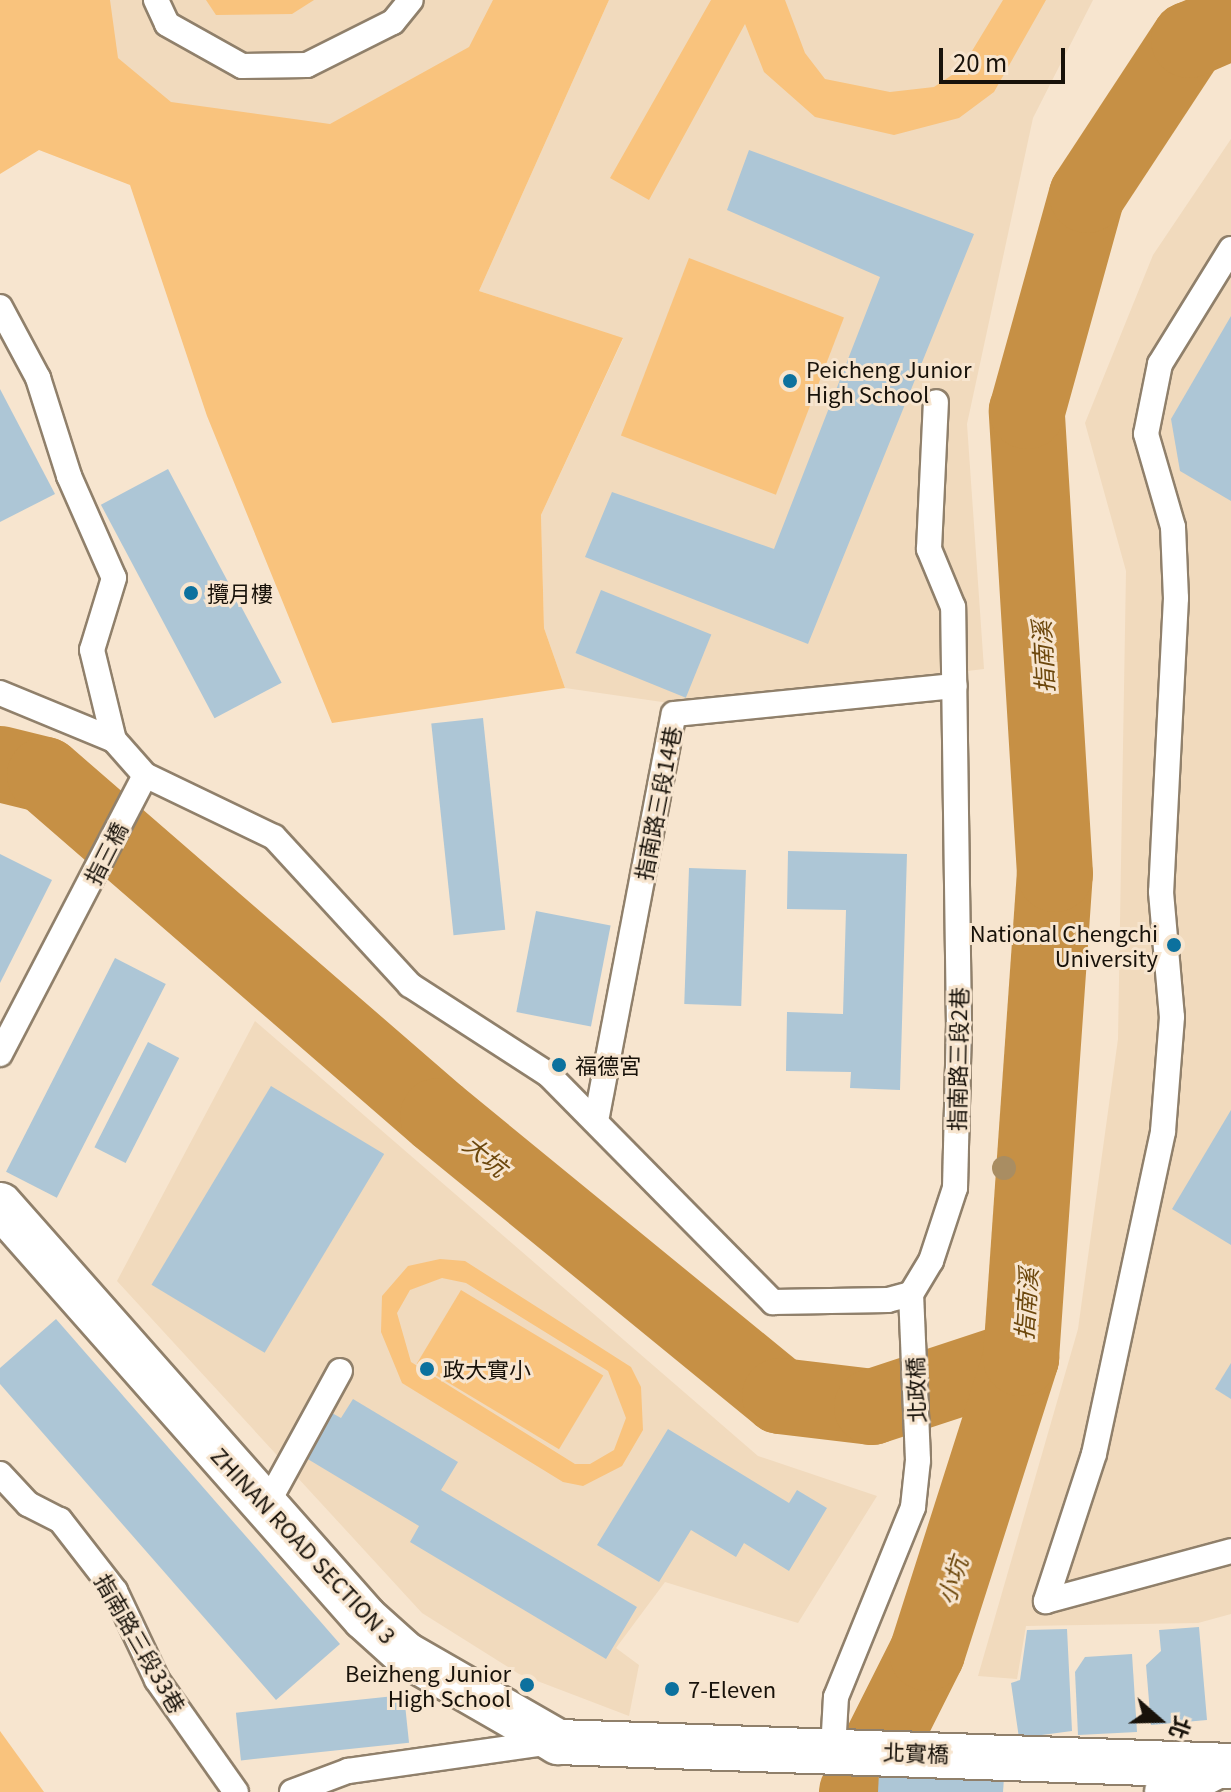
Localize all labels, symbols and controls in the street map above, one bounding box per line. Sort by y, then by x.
scale bar [943,32,1069,82]
text: 20 m [953,44,1007,79]
place label: Peicheng Junior High School [806,355,971,406]
marker: Peicheng Junior High School [781,372,799,390]
place label: 攬月樓 [207,580,273,606]
marker: 攬月樓 [182,584,200,602]
water label: 指南溪 [1026,620,1058,694]
street label: 指南路三段14巷 [629,724,685,882]
street label: 指三橋 [78,818,132,888]
place label: National Chengchi University [970,919,1158,970]
marker: National Chengchi University [1165,936,1183,954]
street label: 指南路三段2巷 [943,987,971,1131]
place label: 福德宮 [575,1052,641,1078]
marker: 福德宮 [550,1056,568,1074]
water label: 大坑 [458,1129,514,1181]
water label: 指南溪 [1008,1267,1042,1341]
place label: 政大實小 [443,1356,531,1382]
street label: 北政橋 [901,1357,929,1423]
marker: 政大實小 [418,1360,436,1378]
street label: ZHINAN ROAD SECTION 3 [206,1442,402,1648]
water label: 小坑 [930,1553,972,1607]
street label: 指南路三段33巷 [90,1569,192,1717]
place label: Beizheng Junior High School [345,1659,511,1710]
marker: Beizheng Junior High School [518,1676,536,1694]
place label: 7-Eleven [688,1676,776,1702]
marker: 7-Eleven [663,1680,681,1698]
north arrow [1119,1680,1199,1760]
text: 北 [1163,1712,1200,1744]
street label: 北實橋 [883,1738,949,1766]

